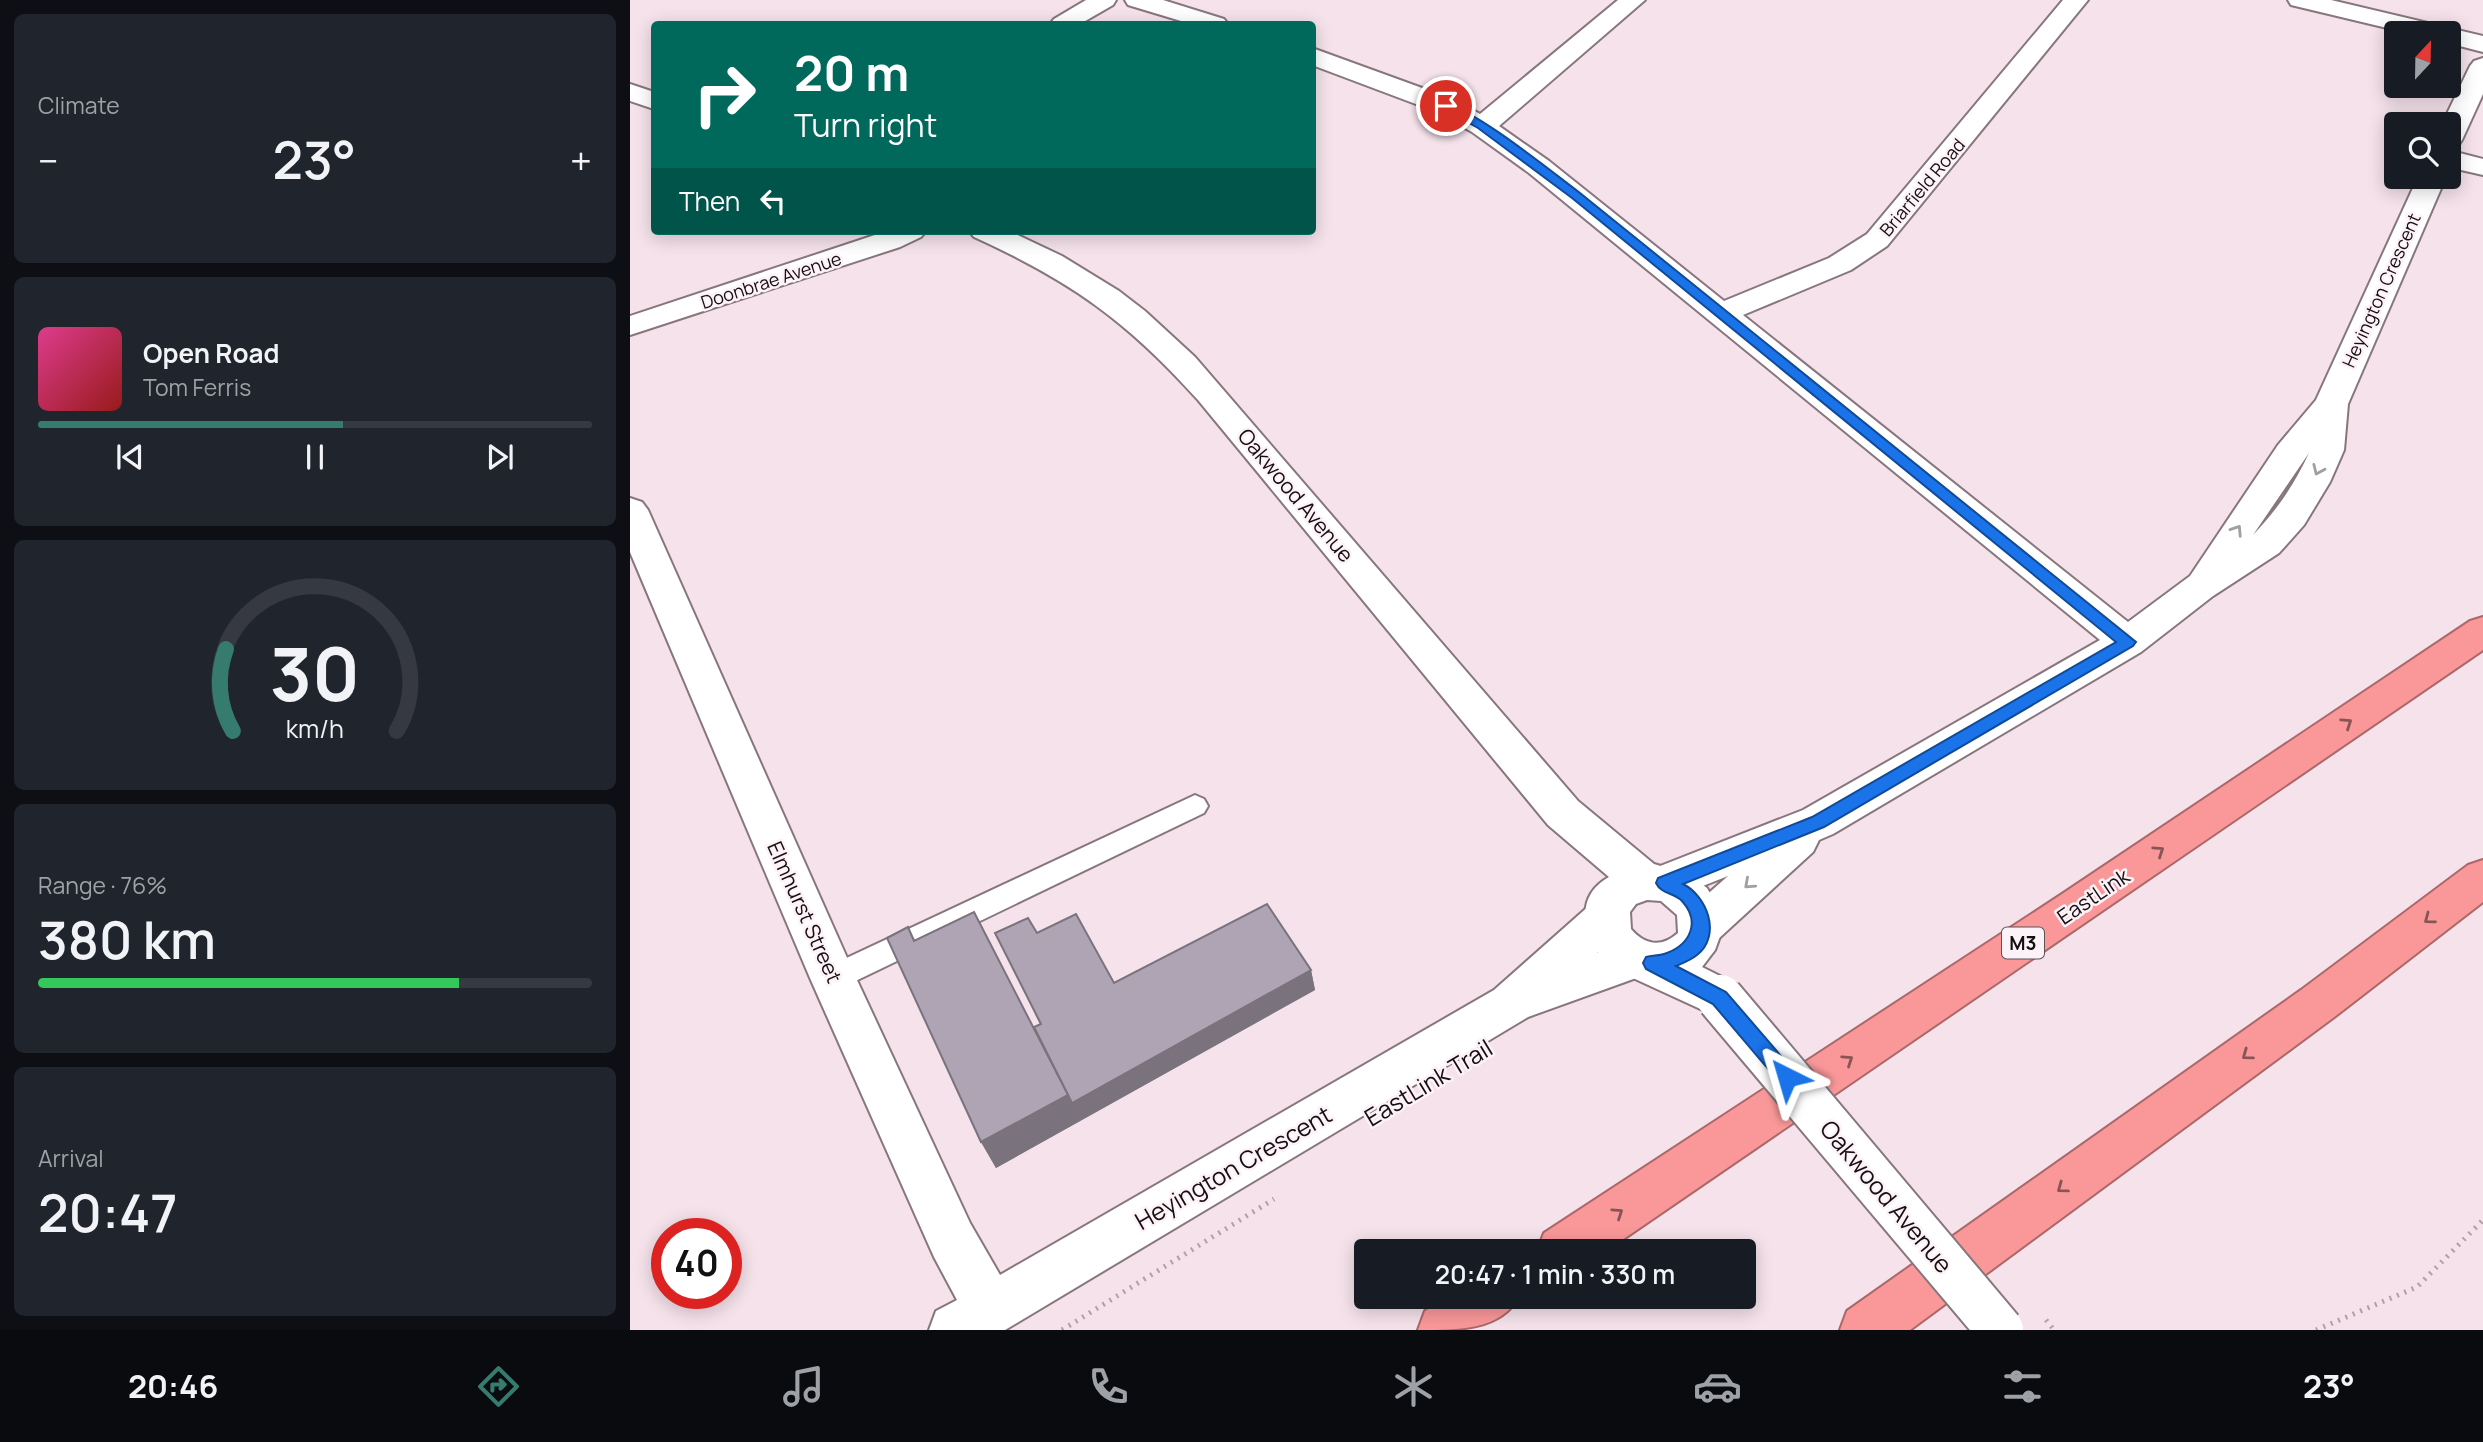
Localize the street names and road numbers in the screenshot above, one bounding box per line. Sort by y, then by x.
street label: Briarfield Road [1874,133,1970,241]
street label: Heyington Crescent [2336,209,2426,371]
street label: Doonbrae Avenue [698,246,844,314]
street label: Oakwood Avenue [1232,422,1360,568]
street label: Elmhurst Street [761,837,849,987]
street label: EastLink [2051,861,2135,930]
road number: M3 [2002,928,2044,959]
street label: EastLink Trail [1358,1031,1498,1133]
street label: Heyington Crescent [1129,1097,1337,1237]
street label: Oakwood Avenue [1813,1113,1961,1279]

